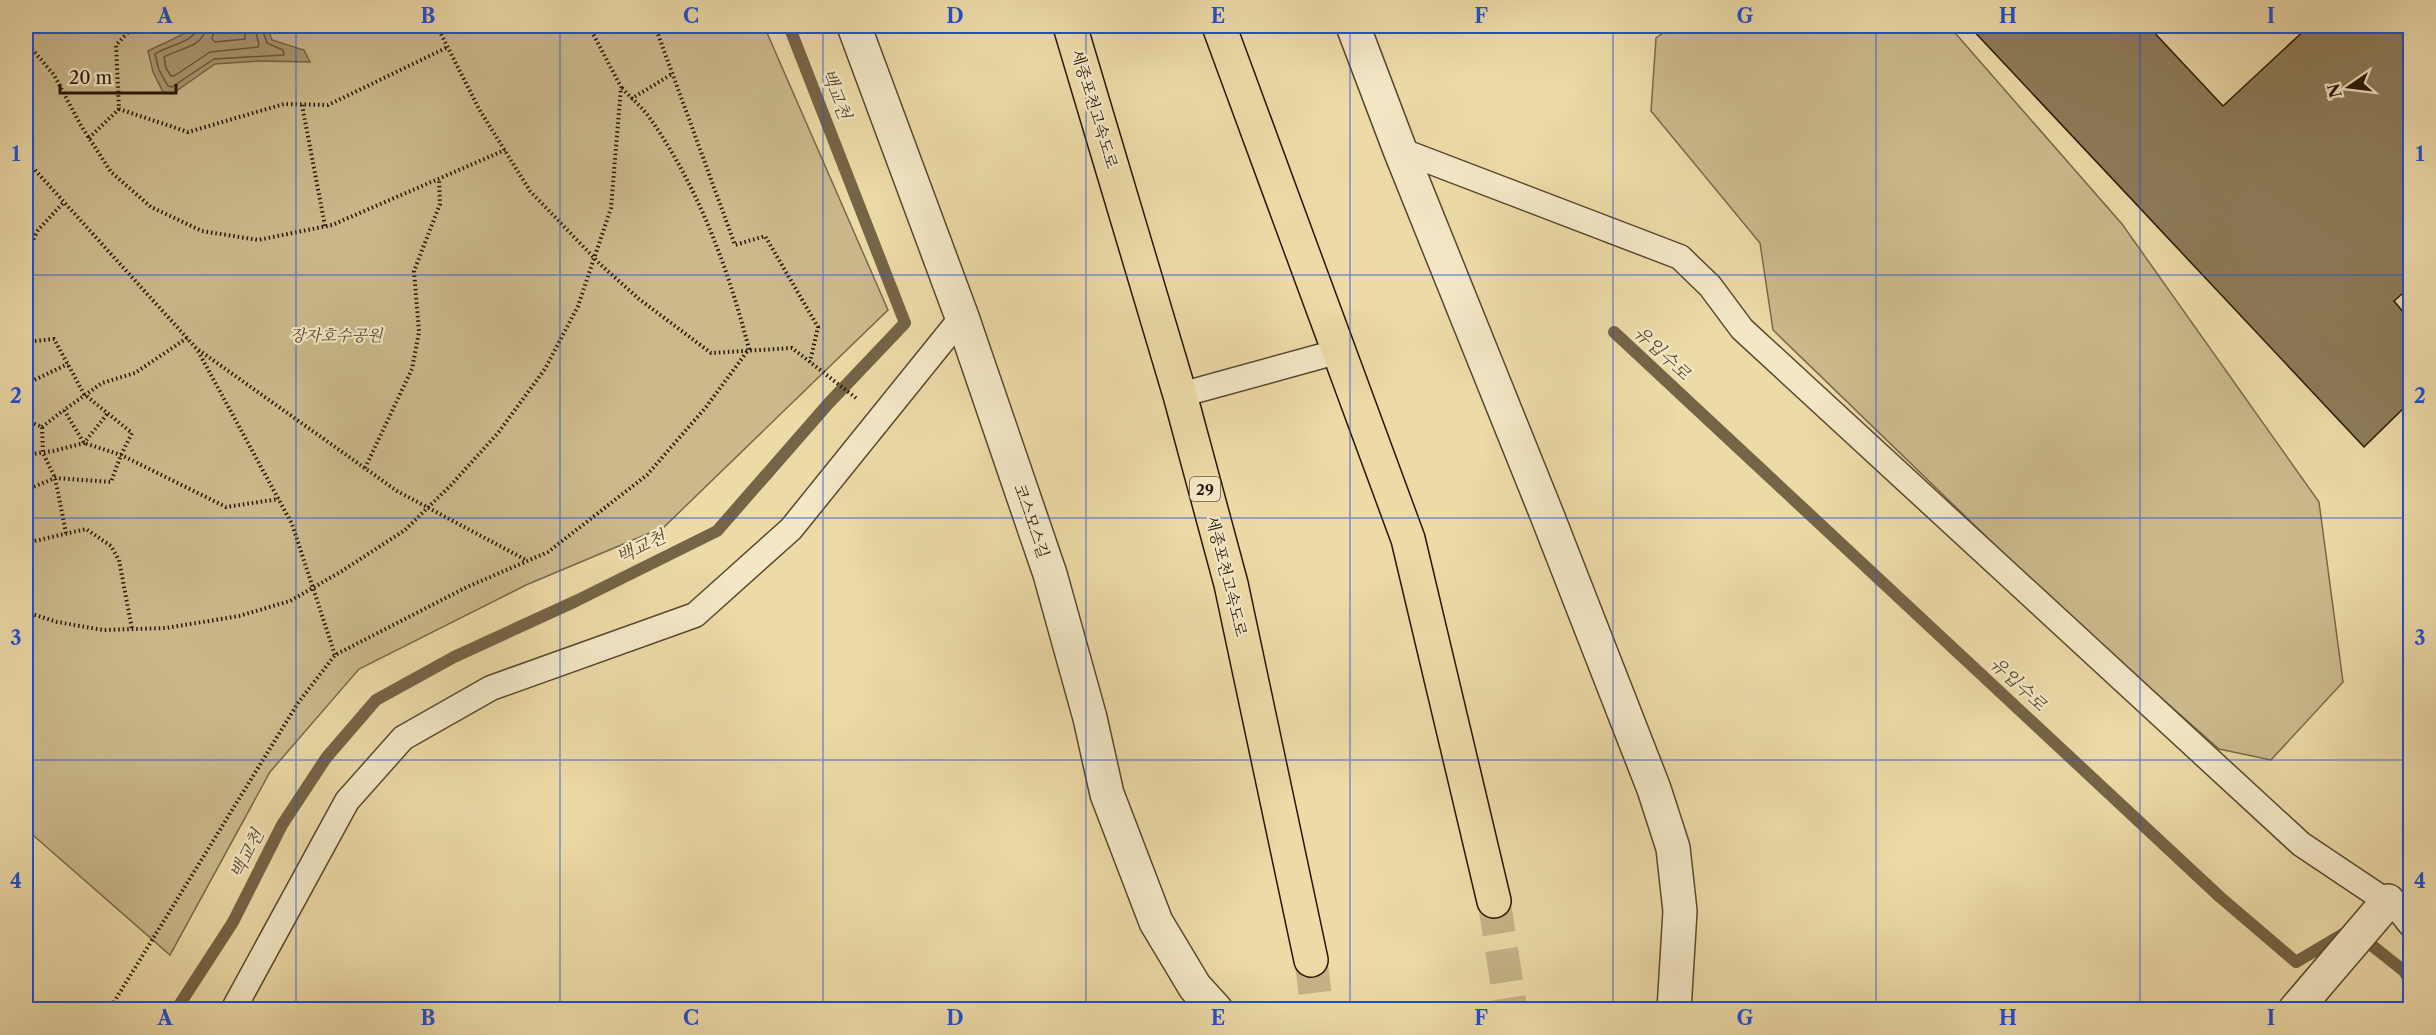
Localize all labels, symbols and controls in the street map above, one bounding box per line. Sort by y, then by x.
text: A [156,4,173,28]
text: B [421,4,436,28]
text: C [683,4,699,28]
text: D [946,4,964,28]
text: E [1211,4,1225,28]
text: F [1474,4,1488,28]
text: G [1737,4,1754,28]
text: H [1999,4,2017,28]
text: I [2267,4,2275,28]
street label: 세종포천고속도로 [1067,47,1123,172]
scale bar [60,57,176,95]
north arrow [2319,57,2379,117]
water label: 백교천 [816,66,856,124]
text: 20 m [69,67,113,89]
text: N [2323,81,2346,100]
text: 1 [12,142,21,166]
text: 1 [2416,142,2425,166]
water label: 유입수로 [1629,321,1695,385]
park label: 장자호수공원 [290,325,384,345]
text: 2 [10,384,22,408]
text: 2 [2414,384,2426,408]
road number: 29 [1190,477,1220,501]
street label: 코스모스길 [1010,481,1054,561]
street label: 세종포천고속도로 [1202,514,1252,639]
water label: 백교천 [613,525,671,568]
text: 3 [10,626,22,650]
text: 3 [2414,626,2426,650]
water label: 유입수로 [1985,652,2051,716]
water label: 백교천 [225,824,269,882]
text: 4 [10,869,22,893]
text: 4 [2414,869,2426,893]
text: A [156,1006,173,1030]
text: B [421,1006,436,1030]
text: C [683,1006,699,1030]
text: D [946,1006,964,1030]
text: E [1211,1006,1225,1030]
text: F [1474,1006,1488,1030]
text: G [1737,1006,1754,1030]
text: H [1999,1006,2017,1030]
text: I [2267,1006,2275,1030]

